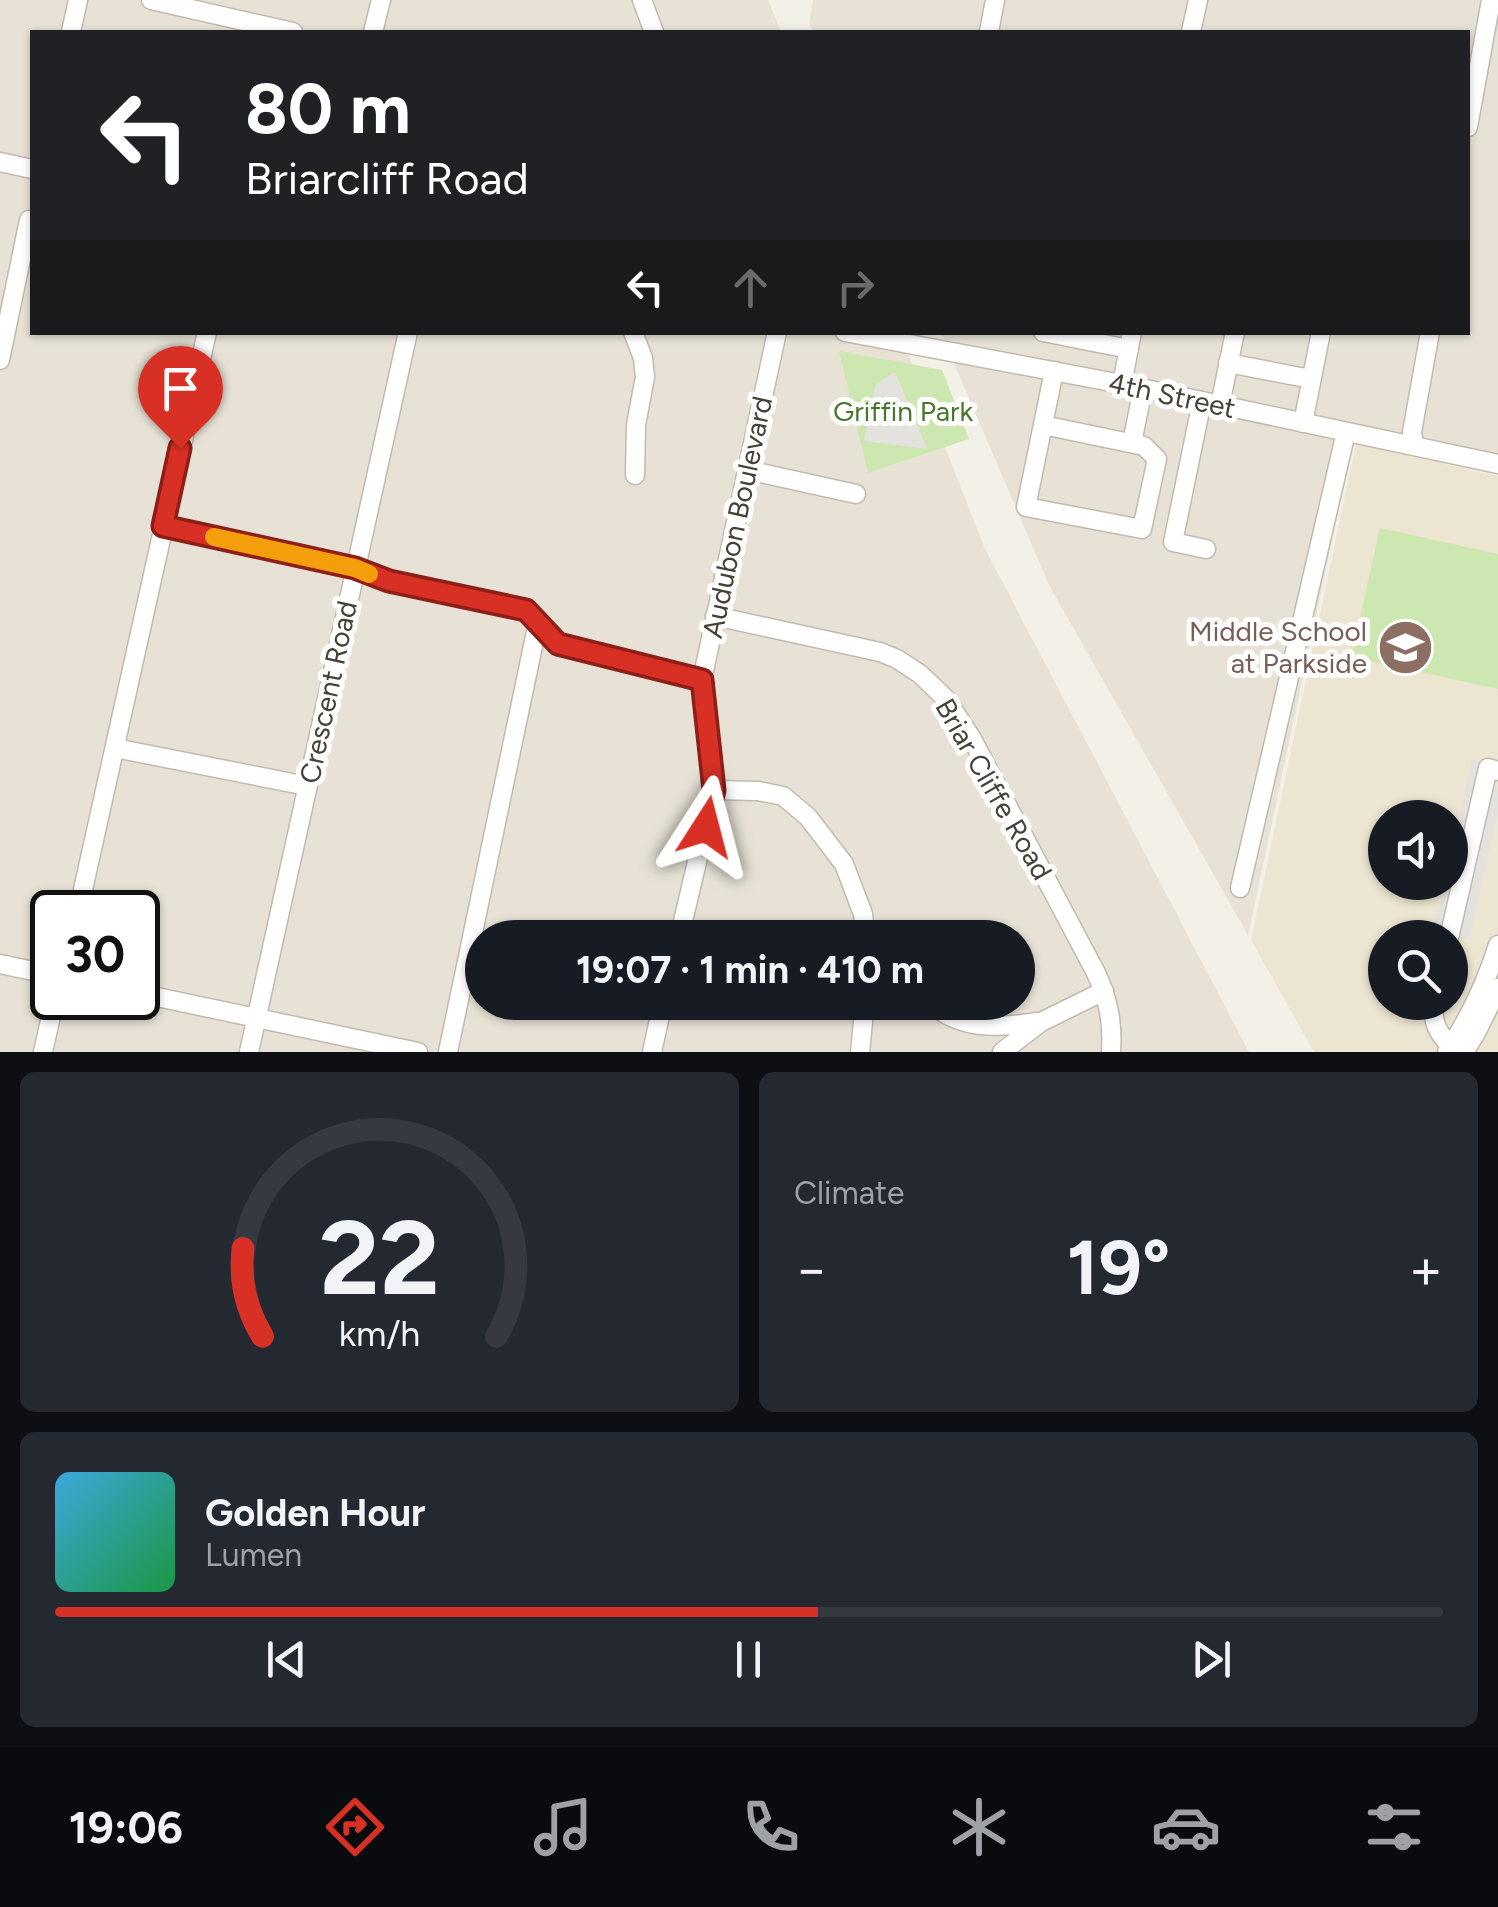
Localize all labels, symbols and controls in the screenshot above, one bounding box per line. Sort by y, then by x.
text: 80 m [245,66,411,151]
icon: left [80,70,210,200]
text: Briarcliff Road [245,151,529,205]
icon: left [618,260,673,315]
icon: ahead [723,260,778,315]
icon: right [828,260,883,315]
pin [138,346,223,449]
icon: arrive [153,361,208,416]
street label: 4th Street [1105,365,1239,425]
street label: Audubon Boulevard [695,393,779,641]
park label: Griffin Park [833,394,974,428]
street label: Crescent Road [292,597,364,787]
place label: Middle School at Parkside [1189,614,1367,680]
school or university icon: Middle School at Parkside [1376,617,1436,677]
street label: Briar Cliffe Road [928,692,1060,886]
position arrow [654,775,758,879]
map controls [1368,800,1468,1020]
button: sound [1368,800,1468,900]
speed limit sign: 30 [30,890,160,1020]
button: search [1368,920,1468,1020]
text: 19:07 · 1 min · 410 m [576,947,924,993]
text: Climate [794,1174,905,1212]
text: 22 [319,1195,440,1320]
text: 19° [1067,1223,1170,1313]
text: − [794,1236,828,1302]
text: + [1409,1236,1443,1302]
text: km/h [339,1312,420,1355]
text: Golden Hour [205,1490,426,1536]
text: Lumen [205,1536,302,1574]
icon: previous [259,1632,314,1687]
icon: pause [721,1632,776,1687]
icon: next [1184,1632,1239,1687]
icon: directions [320,1792,390,1862]
icon: music [528,1792,598,1862]
icon: phone [736,1792,806,1862]
icon: climate [944,1792,1014,1862]
icon: car [1151,1792,1221,1862]
icon: filters [1359,1792,1429,1862]
text: 19:06 [69,1800,183,1854]

